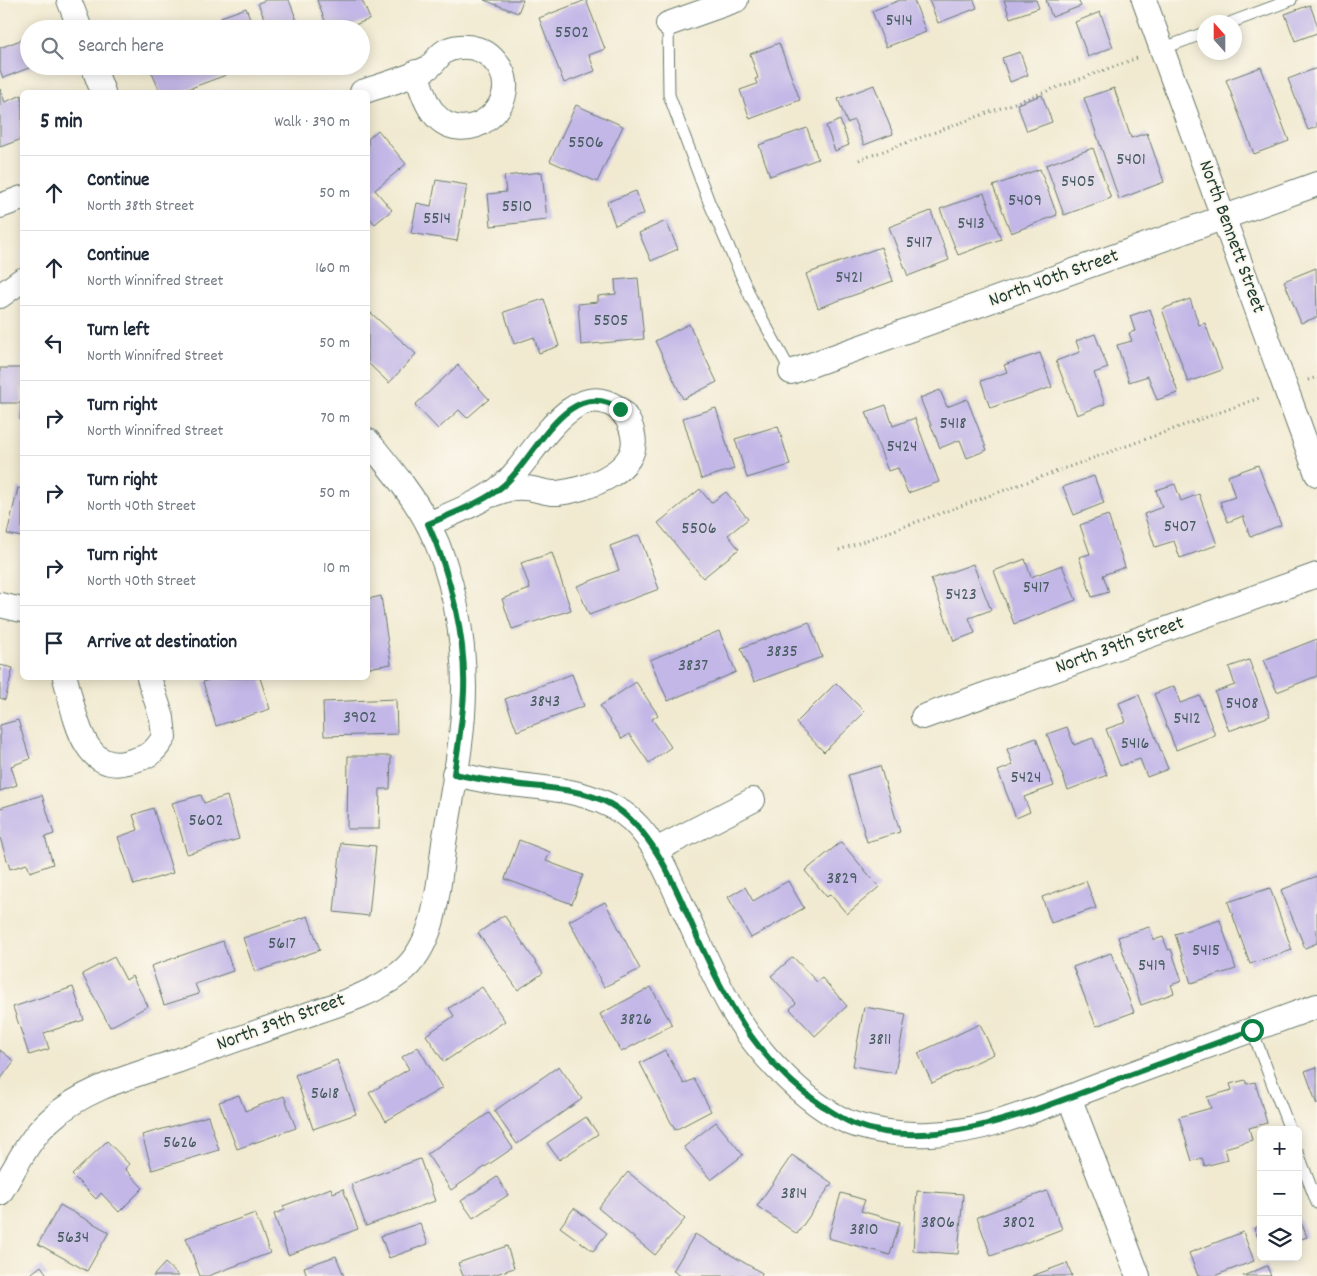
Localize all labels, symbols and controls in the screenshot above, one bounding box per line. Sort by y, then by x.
house number: 5414 [885,9,913,34]
north arrow [1197,15,1242,60]
search box [20,20,370,75]
house number: 5502 [555,21,589,46]
icon: search [38,34,66,62]
text: Search here [78,34,164,61]
text: 5 min [40,108,83,138]
text: Walk · 390 m [274,111,350,134]
house number: 5506 [568,131,604,156]
house number: 5401 [1116,148,1146,173]
street label: North Bennett Street [1190,157,1272,317]
text: Continue [87,168,149,195]
house number: 5405 [1061,170,1095,195]
icon: ahead [40,179,68,207]
text: 50 m [319,182,350,205]
house number: 5409 [1008,189,1042,214]
text: North 38th Street [87,195,194,218]
house number: 5510 [502,195,532,220]
house number: 5514 [423,207,451,232]
house number: 5413 [957,212,985,237]
house number: 5417 [906,231,932,256]
text: Continue [87,243,149,270]
street label: North 40th Street [985,243,1123,315]
icon: ahead [40,254,68,282]
text: 160 m [315,257,350,280]
house number: 5421 [835,266,863,291]
text: North Winnifred Street [87,270,223,293]
house number: 5505 [594,309,628,334]
text: Turn left [87,318,150,345]
icon: left [40,329,68,357]
text: 50 m [319,332,350,355]
text: North Winnifred Street [87,345,223,368]
text: Turn right [87,393,158,420]
route end [609,398,632,421]
icon: right [40,404,68,432]
text: 70 m [320,407,350,430]
house number: 5418 [940,412,966,437]
text: North Winnifred Street [87,420,223,443]
house number: 5424 [886,435,918,460]
text: Turn right [87,468,158,495]
icon: right [40,479,68,507]
text: 50 m [319,482,350,505]
text: North 40th Street [87,495,196,518]
house number: 5407 [1164,515,1196,540]
house number: 5506 [681,517,717,542]
text: Turn right [87,543,158,570]
icon: right [40,554,68,582]
text: 10 m [323,557,350,580]
text: North 40th Street [87,570,196,593]
house number: 5417 [1023,576,1049,601]
house number: 5423 [945,583,977,608]
street label: North 39th Street [1052,610,1188,682]
icon: arrive [40,629,68,657]
text: Arrive at destination [87,630,237,657]
house number: 3835 [766,640,798,665]
house number: 3837 [678,654,708,679]
house number: 3843 [530,690,560,715]
house number: 5408 [1226,692,1258,717]
house number: 3902 [343,706,377,731]
house number: 5412 [1173,707,1201,732]
house number: 5416 [1121,732,1149,757]
house number: 5424 [1010,766,1042,791]
house number: 5602 [189,809,223,834]
house number: 3829 [826,867,858,892]
house number: 5617 [268,932,296,957]
house number: 5415 [1192,939,1220,964]
house number: 5419 [1138,954,1166,979]
street label: North 39th Street [213,987,349,1059]
house number: 3826 [620,1008,652,1033]
route start [1241,1019,1264,1042]
house number: 3811 [868,1028,892,1053]
house number: 5618 [311,1082,339,1107]
map controls [1257,1126,1302,1261]
button: + [1257,1126,1302,1171]
house number: 5626 [163,1131,197,1156]
button: − [1257,1171,1302,1216]
house number: 3814 [781,1182,807,1207]
house number: 3806 [921,1211,955,1236]
house number: 3802 [1003,1211,1035,1236]
button: layers [1257,1216,1302,1261]
house number: 3810 [850,1218,878,1243]
house number: 5634 [57,1226,89,1251]

